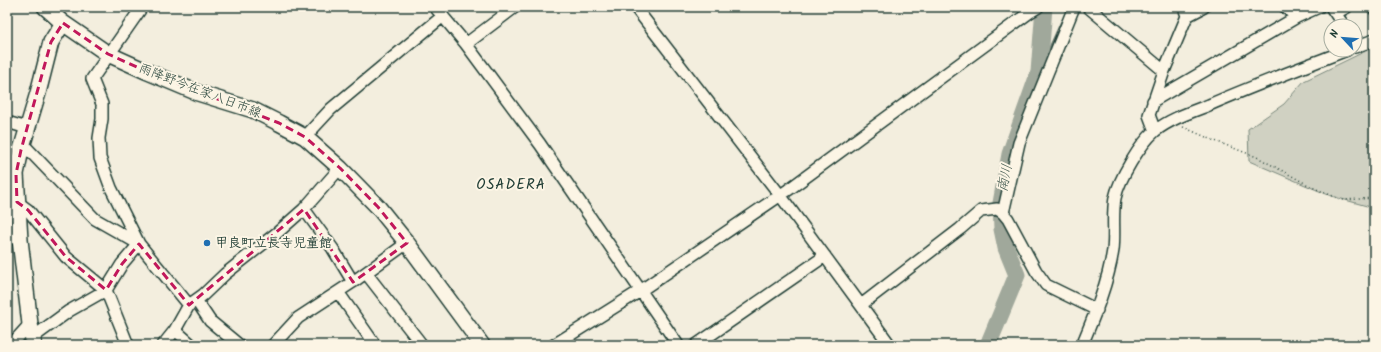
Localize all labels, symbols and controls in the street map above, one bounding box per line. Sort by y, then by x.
north arrow [1323,18,1363,58]
text: N [1325,27,1345,41]
street label: 雨降野今在家八日市線 [136,58,265,124]
water label: 南川 [992,162,1018,194]
district label: OSADERA [476,173,546,197]
place label: 甲良町立長寺児童館 [215,233,332,254]
marker: 甲良町立長寺児童館 [202,238,212,248]

